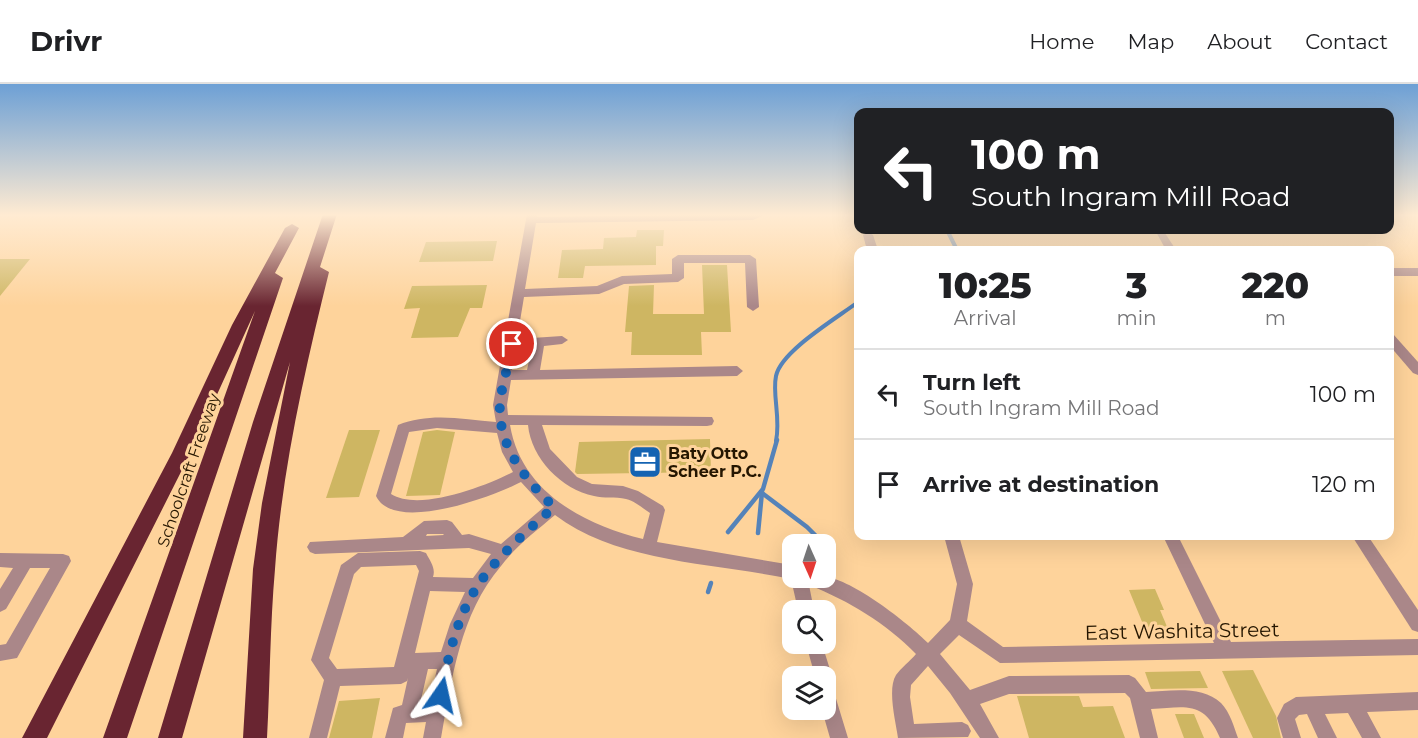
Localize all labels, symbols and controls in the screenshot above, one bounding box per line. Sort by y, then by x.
text: Drivr [30,24,102,58]
text: Home [1029,29,1094,54]
text: Map [1127,29,1174,54]
text: About [1207,29,1272,54]
text: Contact [1305,29,1388,54]
text: 100 m [971,128,1100,180]
icon: left [872,132,950,210]
text: South Ingram Mill Road [971,180,1291,213]
text: 10:25 [939,263,1032,307]
text: 3 [1126,263,1147,307]
text: 220 [1241,263,1309,307]
text: Arrival [954,306,1017,330]
text: min [1116,306,1157,330]
text: m [1265,306,1286,330]
pin [486,318,537,369]
icon: arrive [495,327,528,360]
text: Turn left [923,369,1021,396]
icon: left [872,378,905,411]
text: 100 m [1310,381,1376,408]
street label: Schoolcraft Freeway [153,391,224,549]
text: South Ingram Mill Road [923,396,1160,420]
office icon: Baty Otto Scheer P.C. [627,444,663,480]
place label: Baty Otto Scheer P.C. [668,444,761,481]
icon: arrive [872,468,905,501]
text: Arrive at destination [923,471,1159,498]
text: 120 m [1312,471,1376,498]
north arrow [782,534,836,588]
map controls [782,534,836,720]
button: search [782,600,836,654]
street label: East Washita Street [1084,617,1280,645]
position arrow [409,663,473,727]
button: layers [782,666,836,720]

